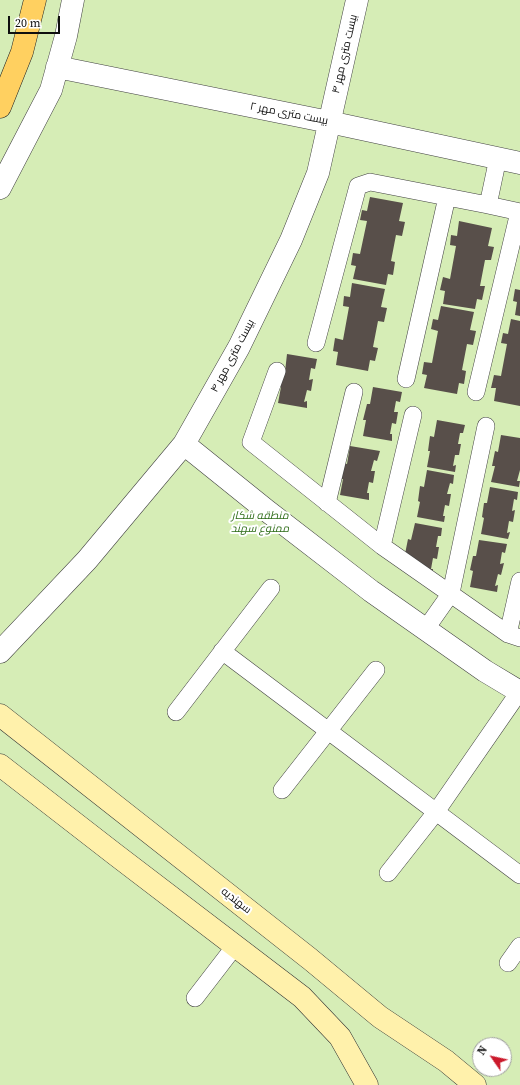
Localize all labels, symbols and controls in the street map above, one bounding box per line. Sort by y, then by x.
scale bar [10,8,62,34]
street label: بیست متری مهر ۴ [329,13,361,95]
text: 20 m [15,15,41,31]
street label: بیست متری مهر ۲ [249,100,329,128]
street label: بیست متری مهر ۴ [208,317,258,395]
park label: منطقه شکار ممنوع سهند [231,509,289,535]
street label: سهندیه [218,885,254,917]
north arrow [472,1037,512,1077]
text: N [474,1043,491,1058]

